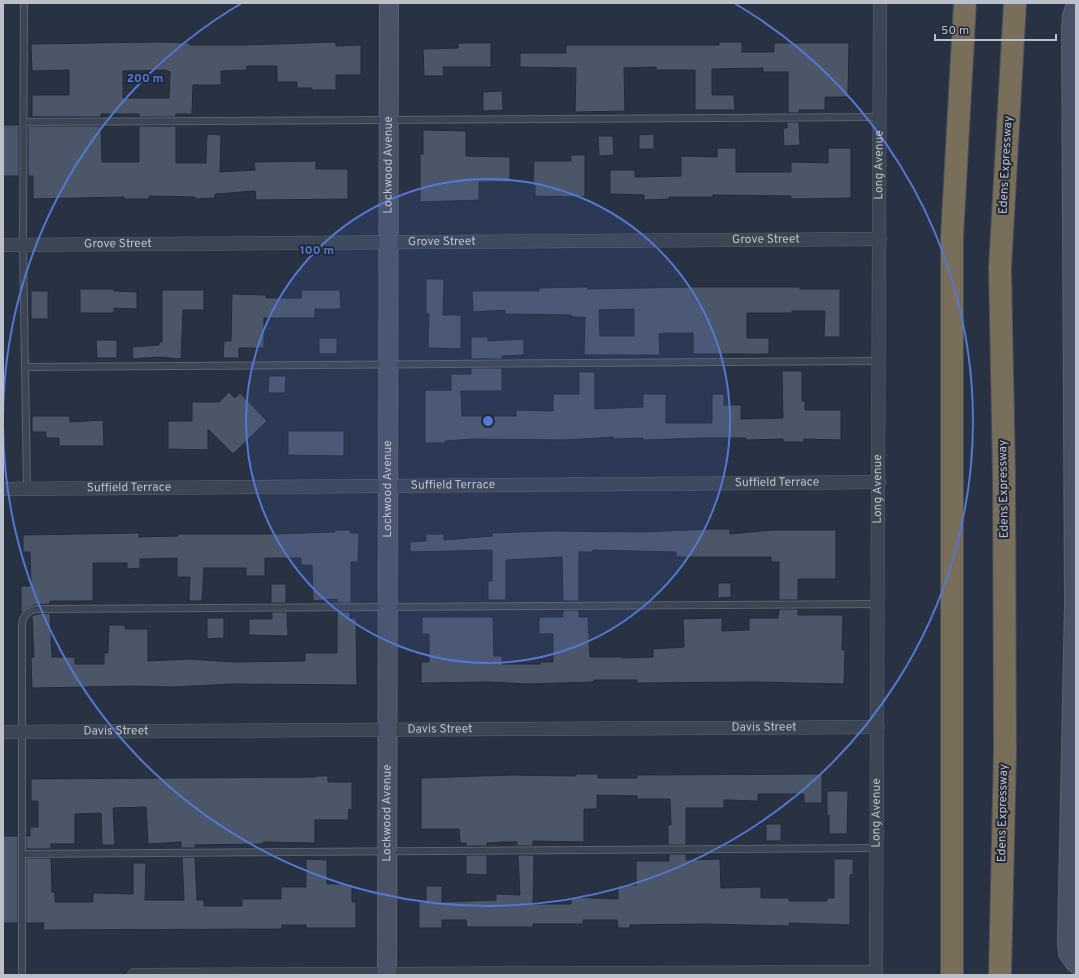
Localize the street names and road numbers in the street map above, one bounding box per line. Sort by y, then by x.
street label: Edens Expressway [995,115,1017,215]
street label: Lockwood Avenue [381,116,397,214]
street label: Long Avenue [871,130,887,200]
street label: Grove Street [732,232,800,248]
street label: Grove Street [408,234,476,250]
street label: Grove Street [84,236,152,252]
street label: Lockwood Avenue [380,440,396,538]
street label: Edens Expressway [995,440,1013,538]
street label: Long Avenue [870,454,886,524]
street label: Suffield Terrace [735,474,819,491]
street label: Suffield Terrace [411,477,495,494]
street label: Suffield Terrace [87,480,171,496]
street label: Davis Street [731,719,797,736]
street label: Davis Street [407,721,473,738]
street label: Davis Street [83,723,149,740]
street label: Lockwood Avenue [379,764,395,862]
street label: Edens Expressway [994,764,1012,862]
street label: Long Avenue [869,778,885,848]

